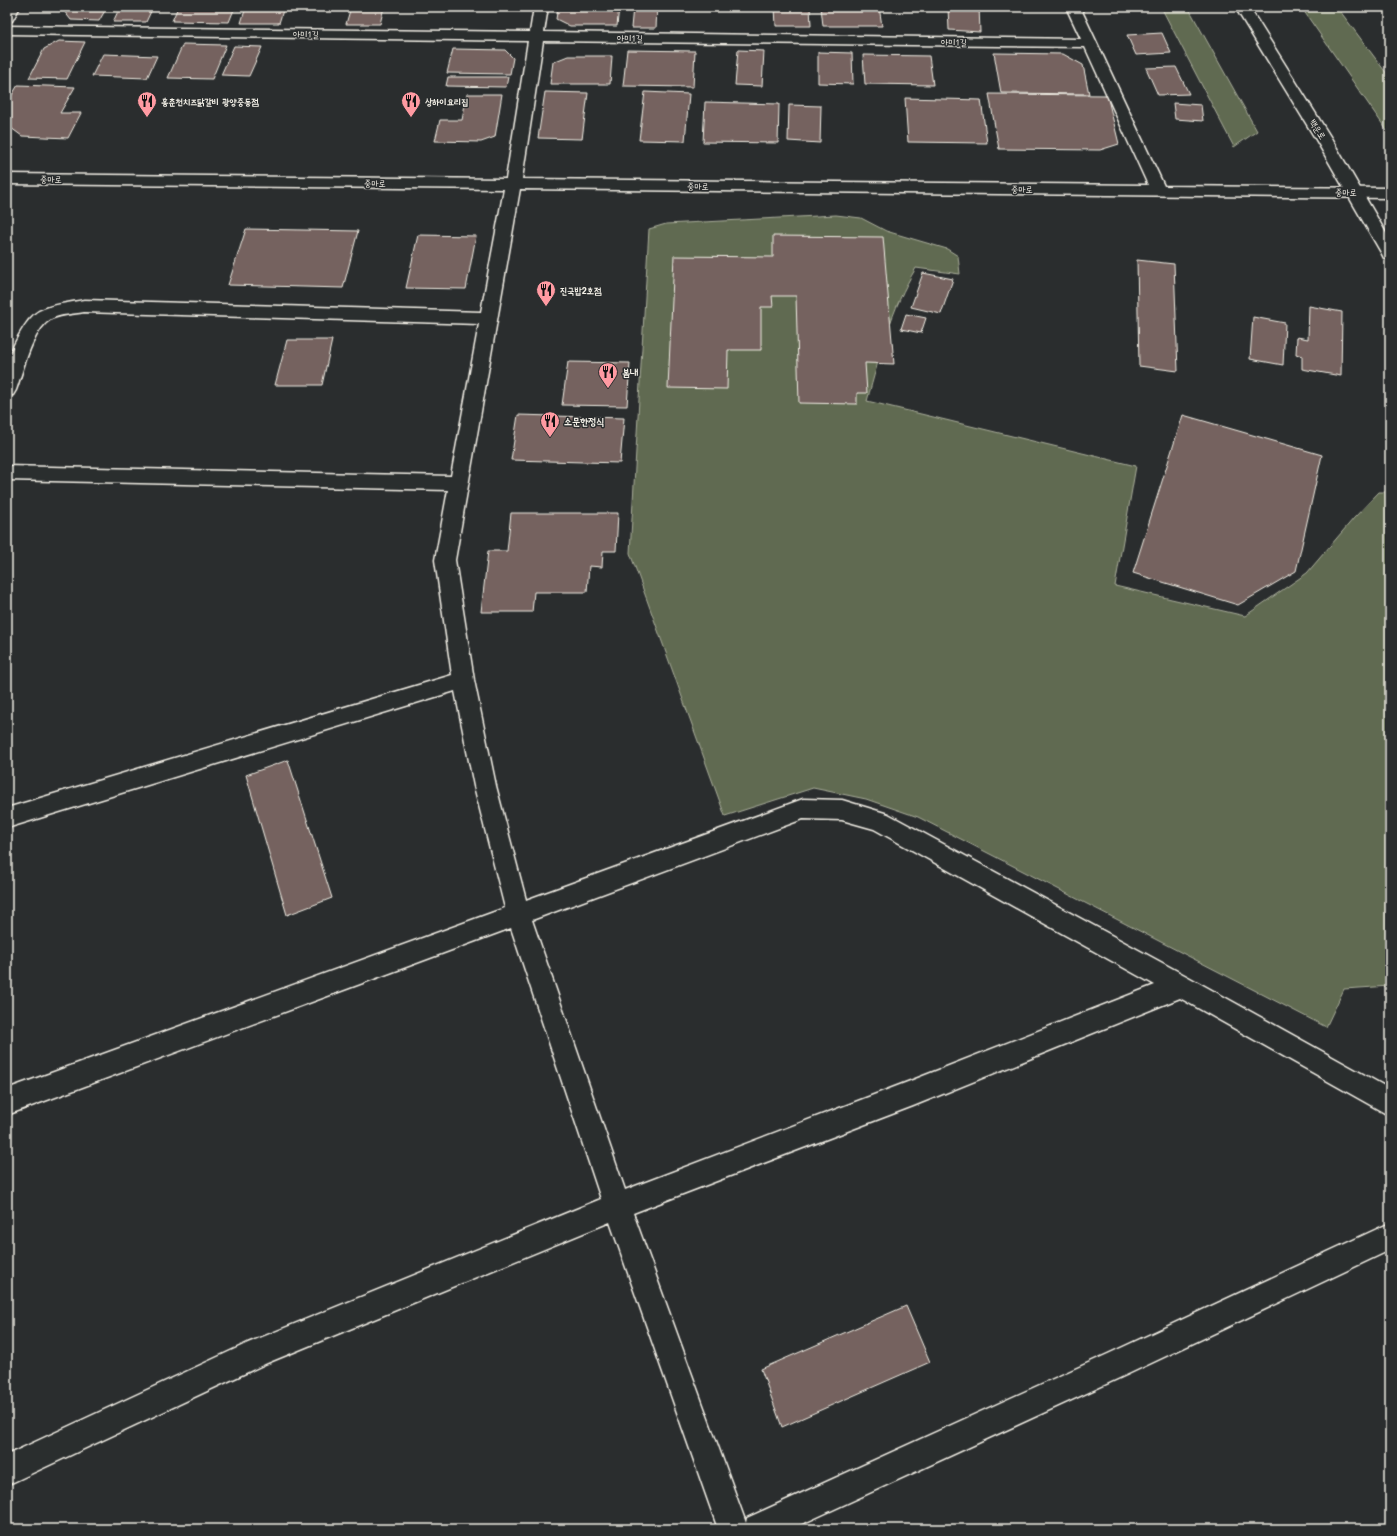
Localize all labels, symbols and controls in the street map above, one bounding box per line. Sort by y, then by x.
street label: 아미1길 [293,28,320,40]
street label: 아미1길 [617,32,644,44]
street label: 아미1길 [941,36,968,48]
restaurant icon: 홍춘천치즈닭갈비 광양중동점 [136,90,158,118]
restaurant icon: 상하이요리집 [400,90,422,118]
place label: 홍춘천치즈닭갈비 광양중동점 [161,96,259,107]
place label: 상하이요리집 [425,96,468,107]
street label: 백운로 [1308,117,1328,141]
street label: 중마로 [40,173,62,185]
street label: 중마로 [364,177,386,189]
street label: 중마로 [687,180,709,192]
street label: 중마로 [1011,183,1033,195]
street label: 중마로 [1335,186,1357,198]
restaurant icon: 진국밥2호점 [535,279,557,307]
place label: 진국밥2호점 [560,285,602,296]
restaurant icon: 봄내 [597,361,619,389]
place label: 봄내 [622,365,638,379]
restaurant icon: 소문한정식 [539,410,561,438]
place label: 소문한정식 [564,414,604,428]

